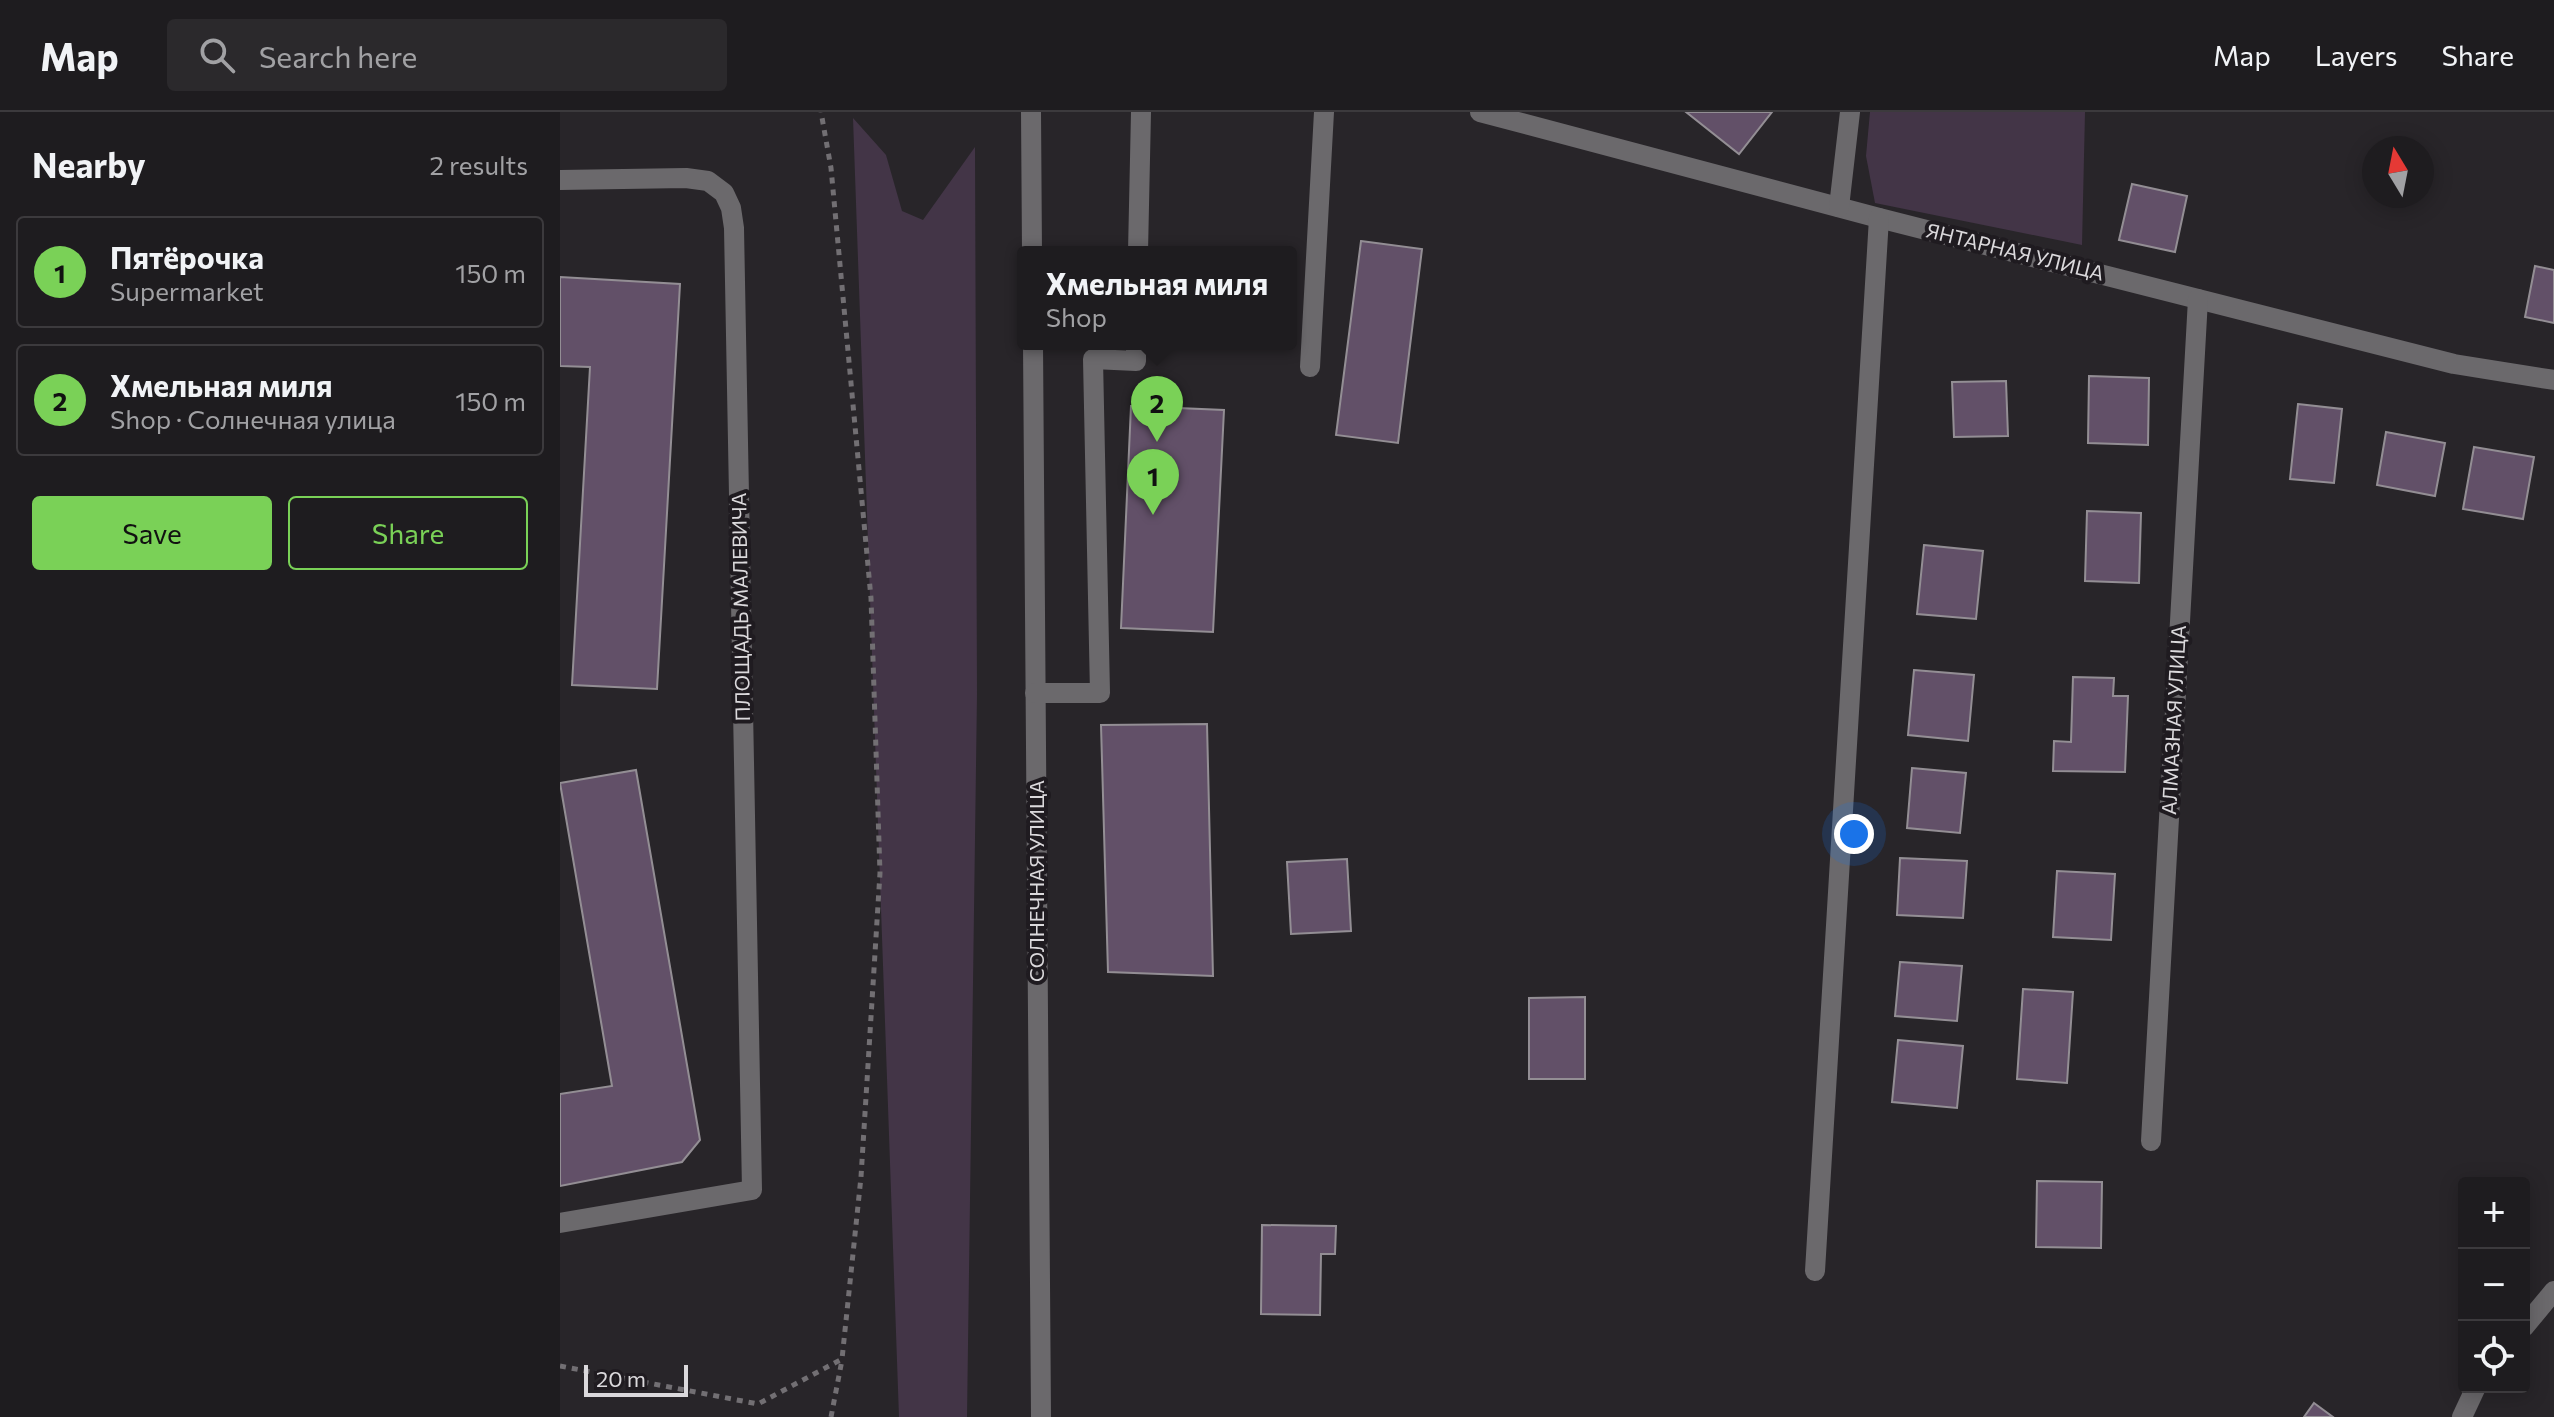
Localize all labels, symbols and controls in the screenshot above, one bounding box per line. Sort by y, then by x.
search box [167,19,727,91]
text: Map [40,32,119,79]
icon: search [195,33,239,77]
text: Search here [259,37,417,74]
text: Map [2213,38,2271,72]
text: Layers [2315,38,2397,72]
text: Share [2441,38,2514,72]
north arrow [2362,136,2434,208]
text: Nearby [32,143,146,185]
text: 2 results [430,149,528,180]
street label: ЯНТАРНАЯ УЛИЦА [1924,217,2107,285]
text: Пятёрочка [110,238,264,275]
popup [1017,246,1297,350]
text: 1 [54,257,66,288]
text: 150 m [455,257,526,288]
text: Хмельная миля [1046,264,1268,301]
text: Supermarket [110,275,264,306]
text: Shop [1046,301,1107,332]
text: Хмельная миля [110,366,333,403]
pin: 2 [1131,376,1183,442]
text: 2 [53,385,67,416]
text: 150 m [455,385,526,416]
text: Shop · Солнечная улица [110,403,396,434]
pin: 1 [1127,449,1179,515]
street label: ПЛОЩАДЬ МАЛЕВИЧА [726,492,754,722]
button: Save [32,496,272,570]
button: Share [288,496,528,570]
street label: АЛМАЗНАЯ УЛИЦА [2156,624,2190,816]
street label: СОЛНЕЧНАЯ УЛИЦА [1024,780,1048,982]
your location [1834,814,1874,854]
map controls [2458,1177,2530,1393]
button: + [2458,1177,2530,1249]
button: − [2458,1249,2530,1321]
button: locate [2458,1321,2530,1393]
scale bar [584,1361,688,1397]
text: 20 m [596,1365,646,1392]

